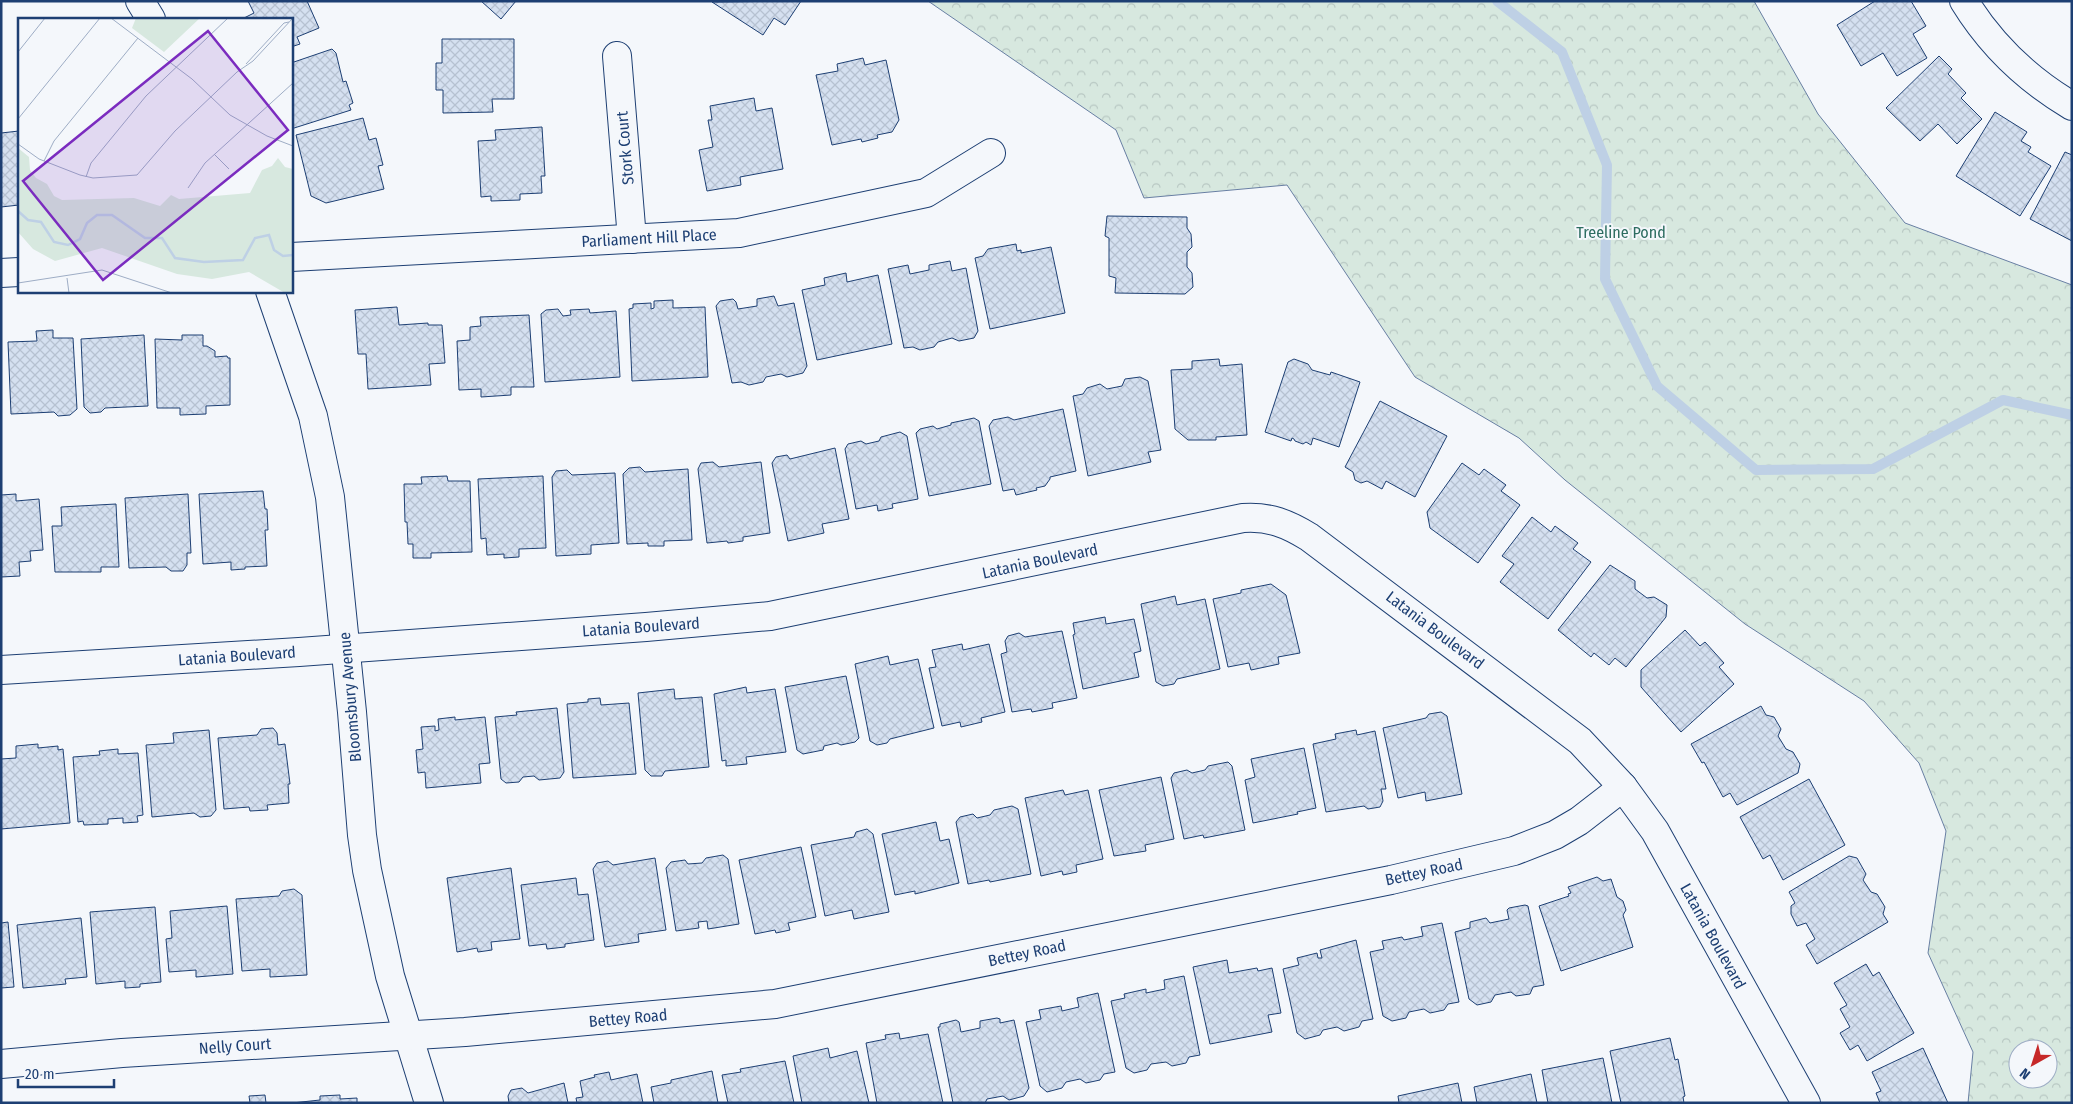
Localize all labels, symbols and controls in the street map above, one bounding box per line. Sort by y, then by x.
inset map [18,18,292,292]
street label: Stork Court [612,110,638,185]
park label: Treeline Pond [1576,223,1666,242]
street label: Parliament Hill Place [581,225,717,251]
street label: Latania Boulevard [980,539,1100,583]
street label: Latania Boulevard [1382,587,1488,673]
street label: Latania Boulevard [582,613,700,641]
street label: Bloomsbury Avenue [335,631,365,763]
street label: Latania Boulevard [178,642,296,670]
street label: Bettey Road [1383,855,1465,889]
street label: Latania Boulevard [1676,880,1750,992]
street label: Bettey Road [986,936,1068,970]
street label: Bettey Road [588,1005,668,1031]
street label: Nelly Court [198,1034,272,1058]
north arrow [2008,1039,2058,1089]
scale bar [18,1056,114,1088]
text: N [2017,1064,2034,1083]
text: 20 m [25,1065,55,1083]

